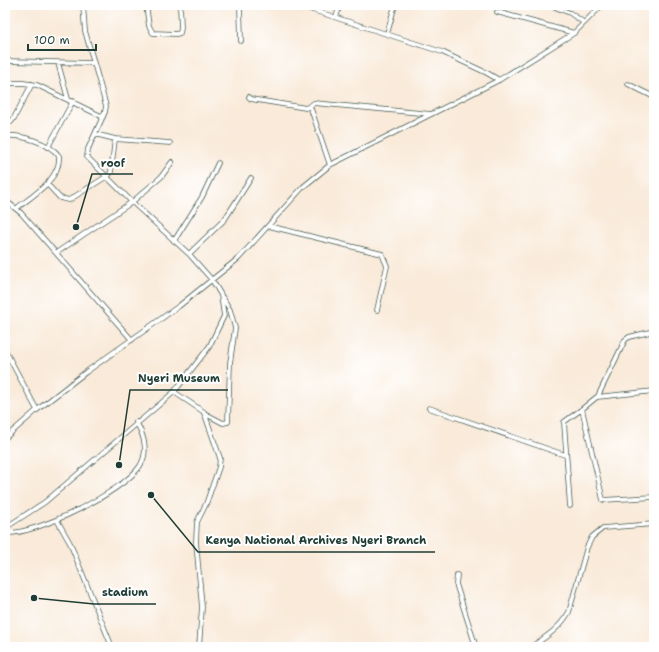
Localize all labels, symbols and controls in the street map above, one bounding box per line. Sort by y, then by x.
scale bar [28,26,96,52]
text: 100 m [34,32,70,48]
callout: roof [92,151,133,174]
text: roof [101,156,126,171]
callout: Nyeri Museum [130,367,228,390]
text: Nyeri Museum [138,371,220,386]
callout: Kenya National Archives Nyeri Branch [198,529,435,552]
text: Kenya National Archives Nyeri Branch [206,533,427,548]
callout: stadium [94,581,156,604]
text: stadium [102,585,148,600]

